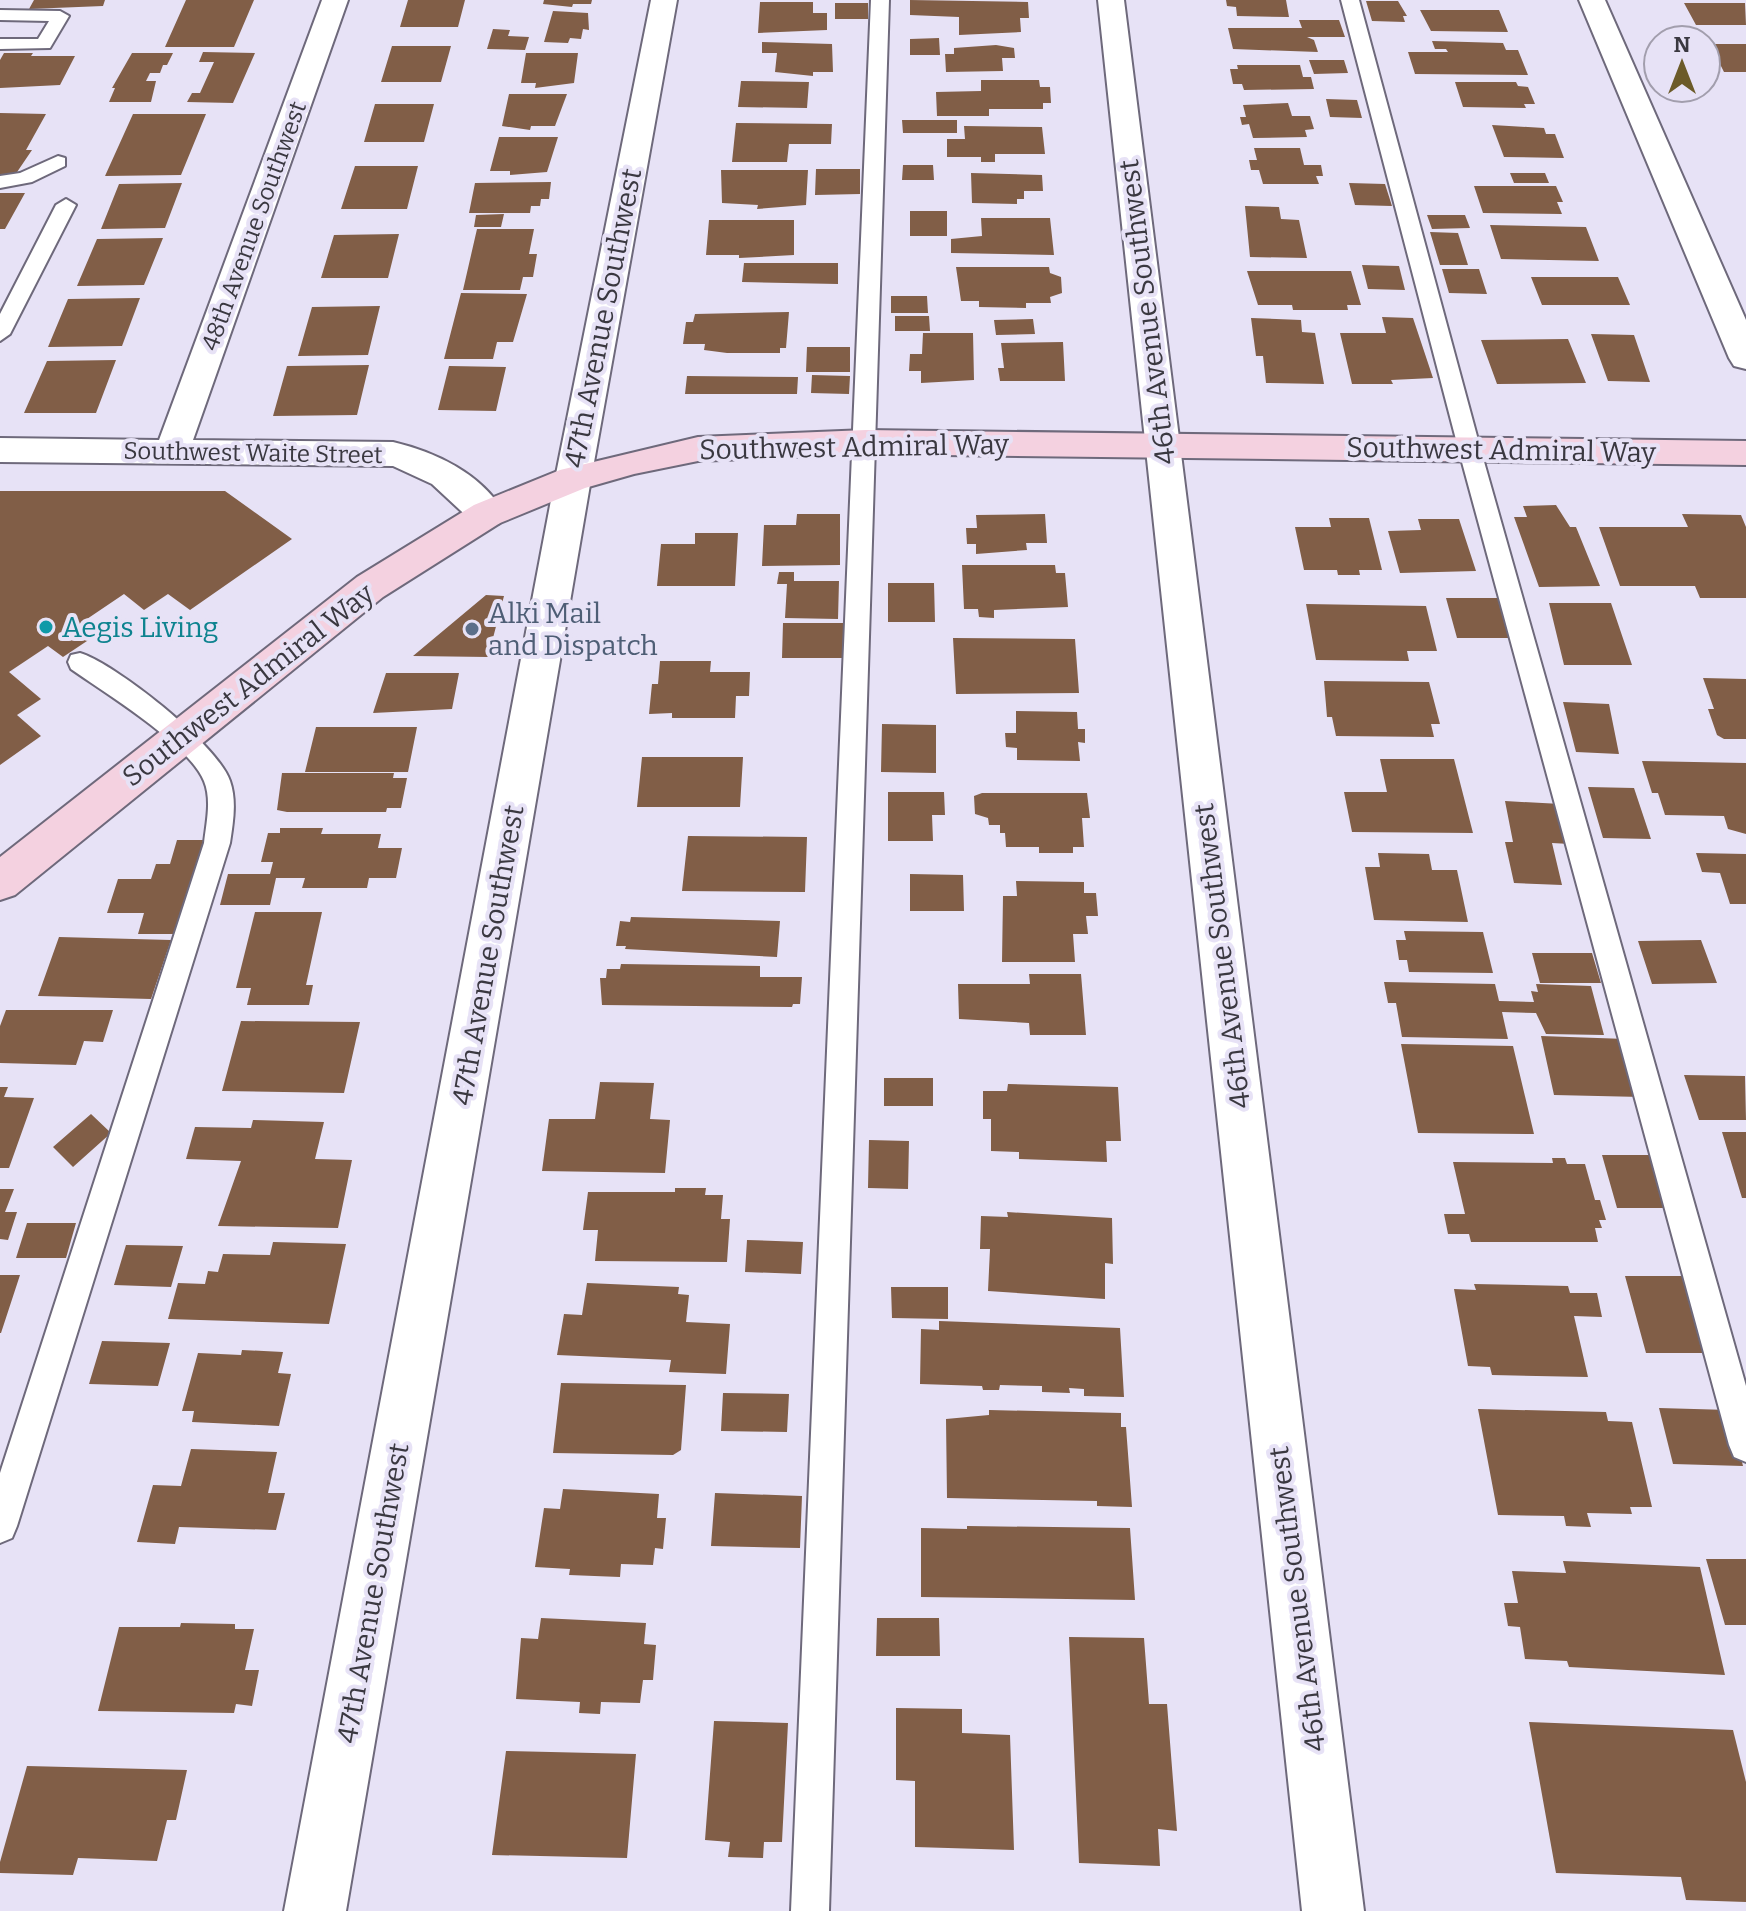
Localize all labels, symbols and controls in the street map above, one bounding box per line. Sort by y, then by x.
north arrow [1642,24,1722,104]
text: N [1674,31,1691,58]
street label: 48th Avenue Southwest [196,97,312,354]
street label: 46th Avenue Southwest [1112,158,1182,466]
street label: 47th Avenue Southwest [558,166,648,470]
street label: Southwest Admiral Way [699,428,1009,466]
street label: Southwest Admiral Way [1346,431,1656,469]
street label: Southwest Waite Street [123,437,383,469]
street label: Southwest Admiral Way [116,577,380,793]
place label: Alki Mail and Dispatch [488,597,658,662]
place label: Aegis Living [62,611,218,644]
marker: Aegis Living [37,618,55,636]
marker: Alki Mail and Dispatch [463,620,481,638]
street label: 47th Avenue Southwest [445,802,531,1108]
street label: 46th Avenue Southwest [1187,802,1257,1110]
street label: 47th Avenue Southwest [330,1440,416,1746]
street label: 46th Avenue Southwest [1262,1445,1332,1753]

